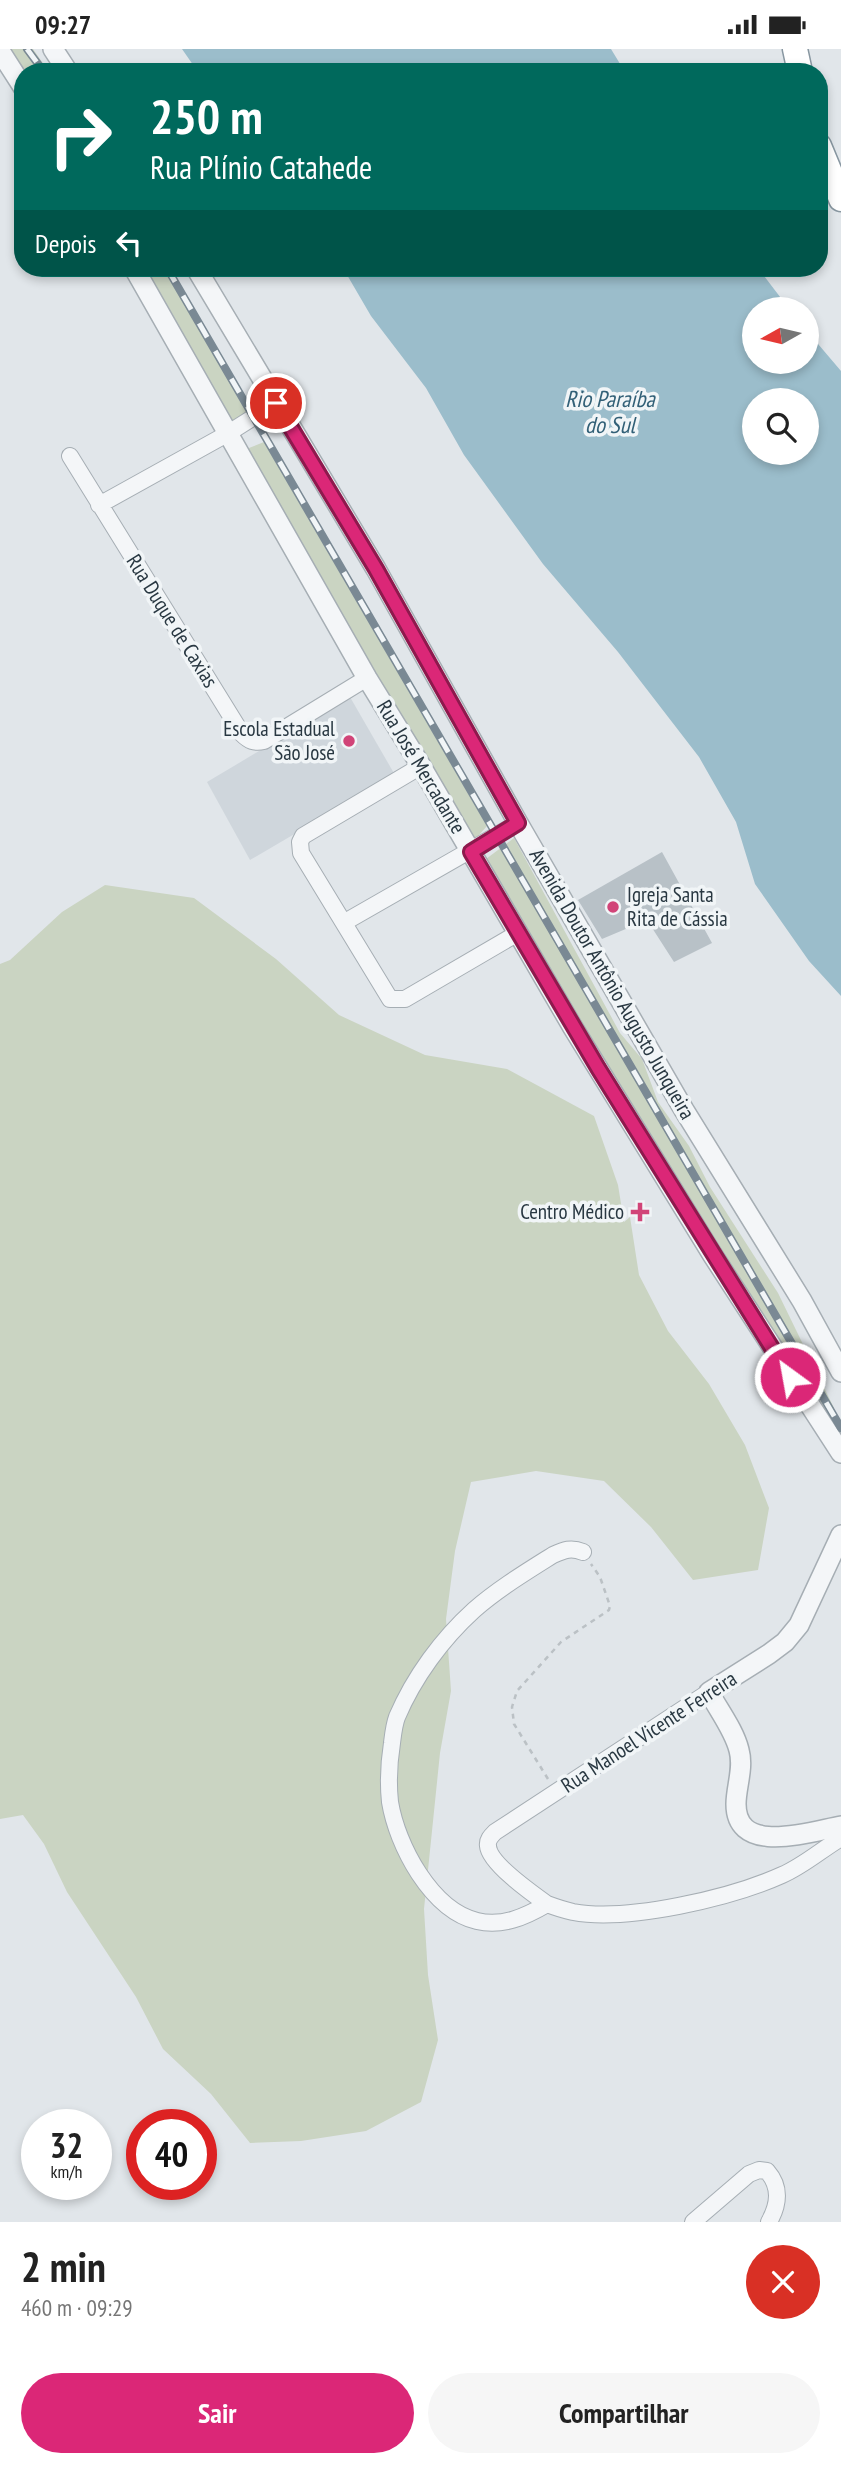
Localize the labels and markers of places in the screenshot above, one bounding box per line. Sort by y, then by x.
pin [246,373,306,433]
place label: Escola Estadual São José [223,715,335,766]
marker: Escola Estadual São José [341,733,357,749]
place label: Igreja Santa Rita de Cássia [627,881,728,932]
marker: Igreja Santa Rita de Cássia [605,899,621,915]
place label: Centro Médico [520,1198,624,1225]
marker: Centro Médico [630,1202,650,1222]

